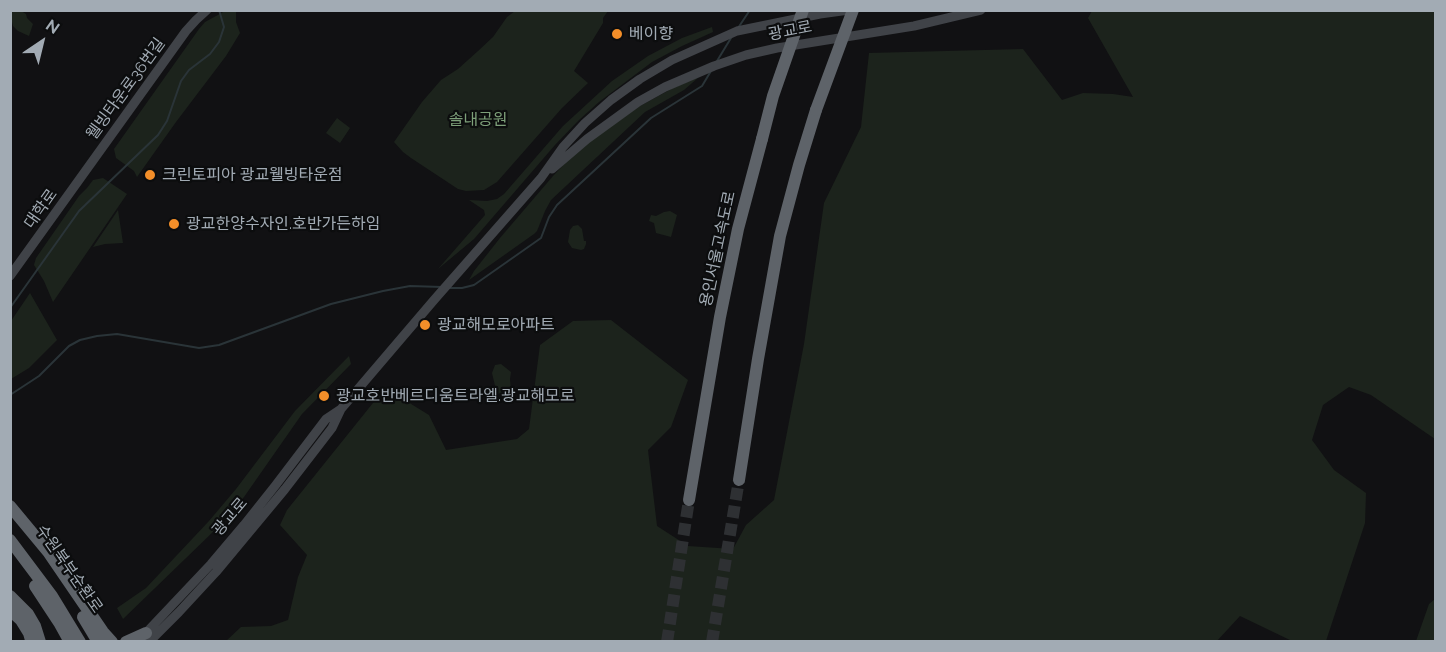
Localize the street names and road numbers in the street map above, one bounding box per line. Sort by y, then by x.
street label: 광교로 [766,17,814,45]
street label: 웰빙타운로36번길 [83,34,169,144]
street label: 대학로 [20,185,62,233]
street label: 용인서울고속도로 [696,189,740,309]
street label: 광교로 [208,494,252,540]
street label: 수원북부순환로 [32,521,106,617]

